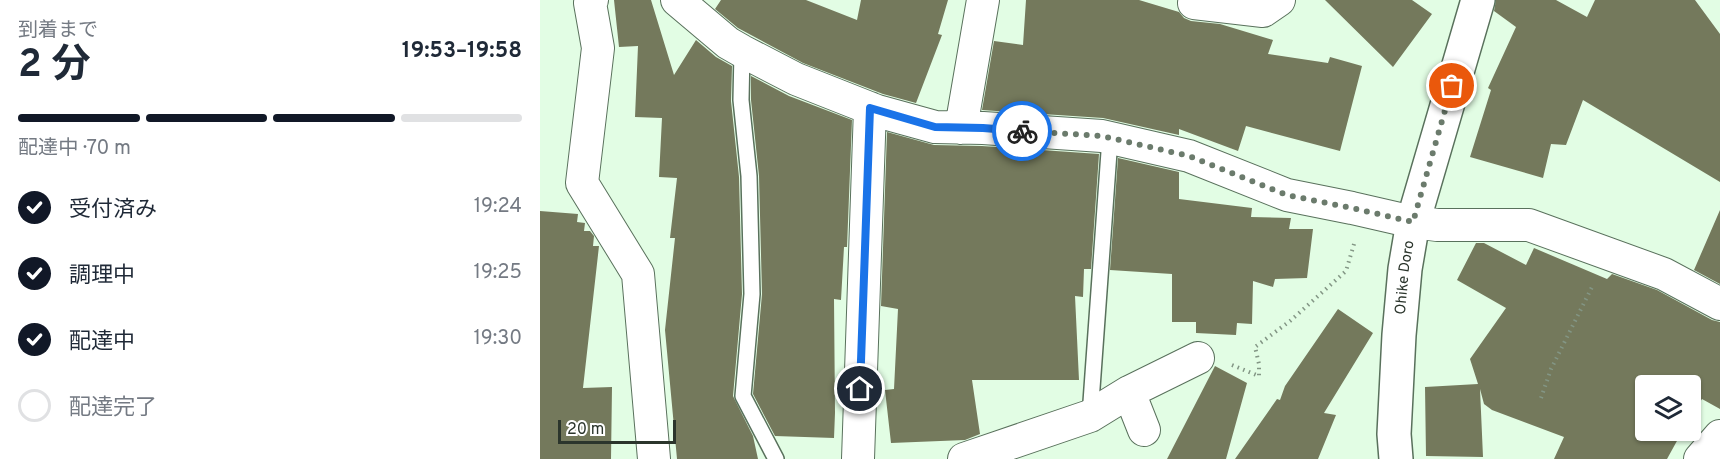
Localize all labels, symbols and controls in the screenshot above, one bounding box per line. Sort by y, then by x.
text: 到着まで [18,18,98,44]
text: 19:53–19:58 [402,38,522,65]
text: 2 分 [18,42,91,91]
pin [1426,60,1477,111]
icon: bag [1435,69,1468,102]
courier [992,101,1052,161]
icon: bike [1006,115,1039,148]
text: 配達中 · 70 m [18,136,131,162]
icon: check [18,191,51,224]
text: 19:24 [474,194,522,220]
text: 受付済み [69,197,157,224]
street label: Ohike Doro [1391,239,1419,315]
icon: check [18,257,51,290]
text: 19:25 [473,260,522,286]
text: 調理中 [69,263,135,290]
icon: check [18,323,51,356]
text: 19:30 [473,326,522,352]
text: 配達中 [69,329,135,356]
pin [834,363,885,414]
icon: home [843,372,876,405]
map controls [1635,375,1701,441]
button: layers [1635,375,1701,441]
text: 配達完了 [69,395,157,422]
scale bar [558,417,676,444]
text: 20 m [567,420,604,440]

